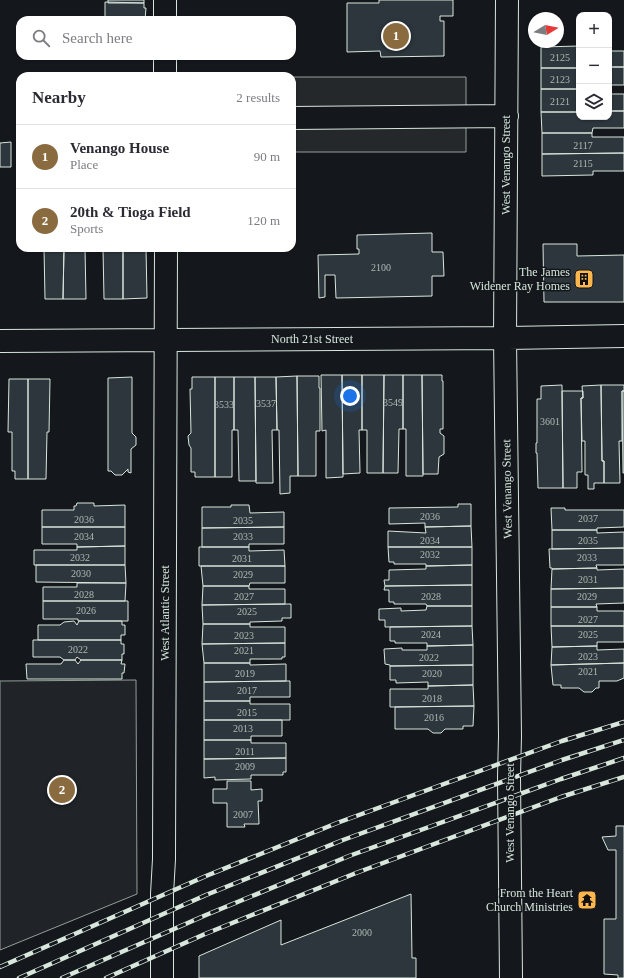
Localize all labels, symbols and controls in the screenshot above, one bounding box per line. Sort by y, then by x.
north arrow [528,12,564,48]
map controls [576,12,612,120]
button: + [576,12,612,48]
search box [16,16,296,60]
pin: 1 [383,21,409,51]
icon: search [30,27,52,49]
text: Search here [62,30,132,46]
button: − [576,48,612,84]
house number: 2125 [550,52,570,63]
house number: 2123 [550,74,570,85]
button: layers [576,84,612,120]
text: Nearby [32,88,86,107]
text: 2 results [236,90,280,105]
house number: 2121 [550,96,570,107]
street label: West Venango Street [499,115,513,215]
text: Venango House [70,140,169,156]
house number: 2117 [573,140,593,151]
text: 1 [42,149,48,164]
text: 90 m [254,149,280,164]
text: Place [70,157,98,172]
house number: 2115 [573,158,593,169]
text: 20th & Tioga Field [70,204,191,220]
text: 2 [42,213,48,228]
text: 120 m [247,213,280,228]
text: Sports [70,221,103,236]
house number: 2100 [371,262,391,273]
place label: The James Widener Ray Homes [470,265,570,293]
building icon: The James Widener Ray Homes [573,268,595,290]
street label: North 21st Street [271,332,354,346]
your location [340,386,360,406]
house number: 3549 [383,397,403,408]
house number: 3537 [256,398,276,409]
house number: 3533 [214,399,234,410]
house number: 3601 [540,416,560,427]
street label: West Venango Street [499,438,515,539]
house number: 2036 [420,511,440,522]
house number: 2037 [578,513,598,524]
house number: 2036 [74,514,94,525]
house number: 2035 [233,515,253,526]
house number: 2034 [74,531,94,542]
house number: 2033 [233,531,253,542]
house number: 2034 [420,535,440,546]
house number: 2035 [578,535,598,546]
house number: 2032 [420,549,440,560]
house number: 2032 [70,552,90,563]
house number: 2033 [577,552,597,563]
house number: 2031 [232,553,252,564]
street label: West Atlantic Street [158,565,172,661]
house number: 2030 [71,568,91,579]
house number: 2029 [233,569,253,580]
house number: 2031 [578,574,598,585]
house number: 2028 [74,589,94,600]
house number: 2027 [234,591,254,602]
house number: 2028 [421,591,441,602]
house number: 2029 [577,591,597,602]
house number: 2026 [76,605,96,616]
house number: 2025 [237,606,257,617]
house number: 2027 [578,614,598,625]
house number: 2024 [421,629,441,640]
house number: 2025 [578,629,598,640]
house number: 2023 [234,630,254,641]
house number: 2022 [68,644,88,655]
house number: 2021 [234,645,254,656]
house number: 2023 [578,651,598,662]
house number: 2022 [419,652,439,663]
house number: 2021 [578,666,598,677]
house number: 2019 [235,668,255,679]
house number: 2020 [422,668,442,679]
house number: 2017 [237,685,257,696]
house number: 2018 [422,693,442,704]
house number: 2015 [237,707,257,718]
house number: 2016 [424,712,444,723]
house number: 2013 [233,723,253,734]
house number: 2011 [235,746,255,757]
house number: 2009 [235,761,255,772]
street label: West Venango Street [503,763,517,863]
pin: 2 [49,775,75,805]
house number: 2007 [233,809,253,820]
place label: From the Heart Church Ministries [486,886,574,914]
temple icon: From the Heart Church Ministries [576,889,598,911]
house number: 2000 [352,927,372,938]

